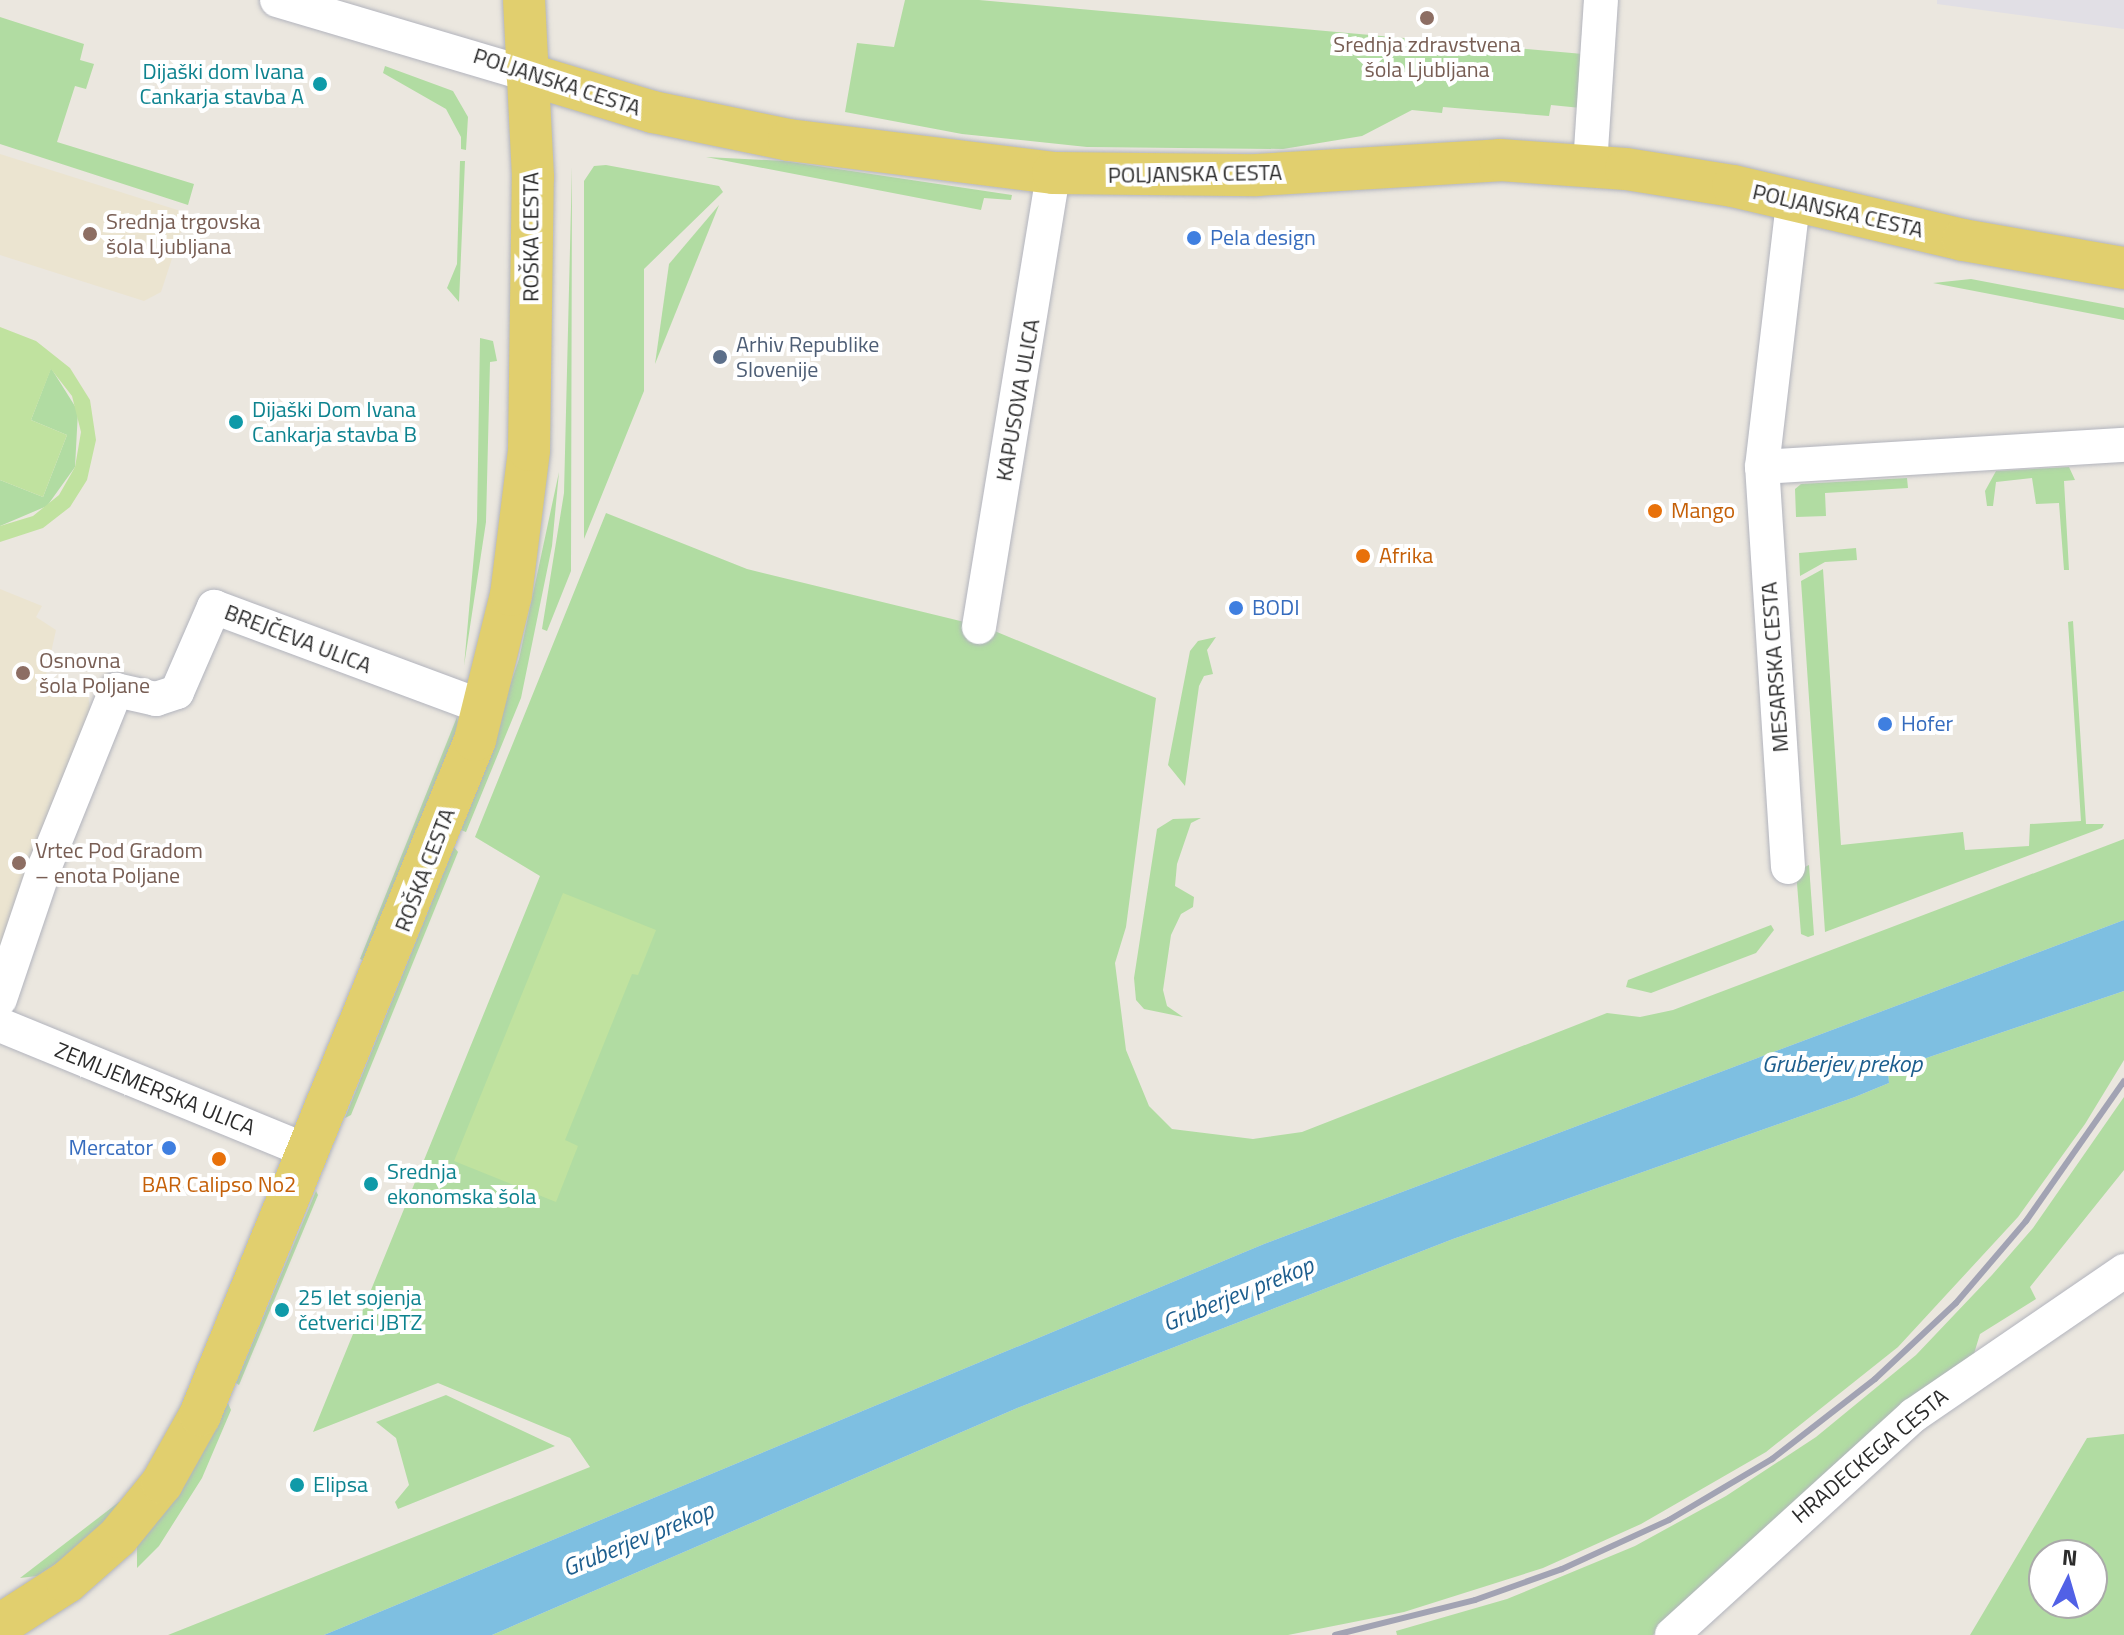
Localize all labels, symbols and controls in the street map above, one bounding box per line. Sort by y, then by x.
marker: Srednja zdravstvena šola Ljubljana [1418,9,1436,27]
place label: Srednja zdravstvena šola Ljubljana [1333,31,1521,82]
street label: POLJANSKA CESTA [470,42,644,122]
place label: Dijaški dom Ivana Cankarja stavba A [139,58,304,110]
marker: Dijaški dom Ivana Cankarja stavba A [311,75,329,93]
street label: POLJANSKA CESTA [1108,159,1282,189]
street label: ROŠKA CESTA [518,172,544,302]
street label: POLJANSKA CESTA [1750,179,1926,243]
place label: Srednja trgovska šola Ljubljana [106,208,261,260]
marker: Srednja trgovska šola Ljubljana [81,225,99,243]
place label: Pela design [1210,225,1316,251]
marker: Pela design [1185,229,1203,247]
street label: KAPUSOVA ULICA [991,317,1045,483]
place label: Arhiv Republike Slovenije [736,331,879,382]
marker: Arhiv Republike Slovenije [711,348,729,366]
place label: Dijaški Dom Ivana Cankarja stavba B [252,396,417,448]
marker: Dijaški Dom Ivana Cankarja stavba B [227,413,245,431]
place label: Mango [1671,498,1735,524]
marker: Mango [1646,502,1664,520]
place label: Afrika [1379,543,1433,569]
marker: Afrika [1354,547,1372,565]
street label: MESARSKA CESTA [1756,581,1794,753]
place label: BODI [1252,595,1300,621]
street label: BREJČEVA ULICA [221,599,375,679]
marker: BODI [1227,599,1245,617]
place label: Osnovna šola Poljane [39,647,150,698]
marker: Osnovna šola Poljane [14,664,32,682]
place label: Hofer [1901,711,1953,737]
marker: Hofer [1876,715,1894,733]
street label: ROŠKA CESTA [389,805,461,935]
place label: Vrtec Pod Gradom – enota Poljane [35,837,203,888]
marker: Vrtec Pod Gradom – enota Poljane [10,854,28,872]
street label: ZEMLJEMERSKA ULICA [51,1037,259,1141]
water label: Gruberjev prekop [1762,1050,1922,1078]
place label: Mercator [69,1135,153,1161]
marker: Mercator [160,1139,178,1157]
marker: BAR Calipso No2 [210,1150,228,1168]
place label: Srednja ekonomska šola [387,1158,536,1210]
place label: BAR Calipso No2 [142,1172,296,1198]
marker: Srednja ekonomska šola [362,1175,380,1193]
water label: Gruberjev prekop [1158,1251,1318,1337]
place label: 25 let sojenja četverici JBTZ [298,1284,422,1336]
marker: 25 let sojenja četverici JBTZ [273,1301,291,1319]
street label: HRADECKEGA CESTA [1787,1383,1953,1529]
place label: Elipsa [313,1472,368,1498]
marker: Elipsa [288,1476,306,1494]
water label: Gruberjev prekop [558,1496,718,1582]
north arrow [2028,1539,2108,1619]
text: N [2061,1539,2079,1575]

